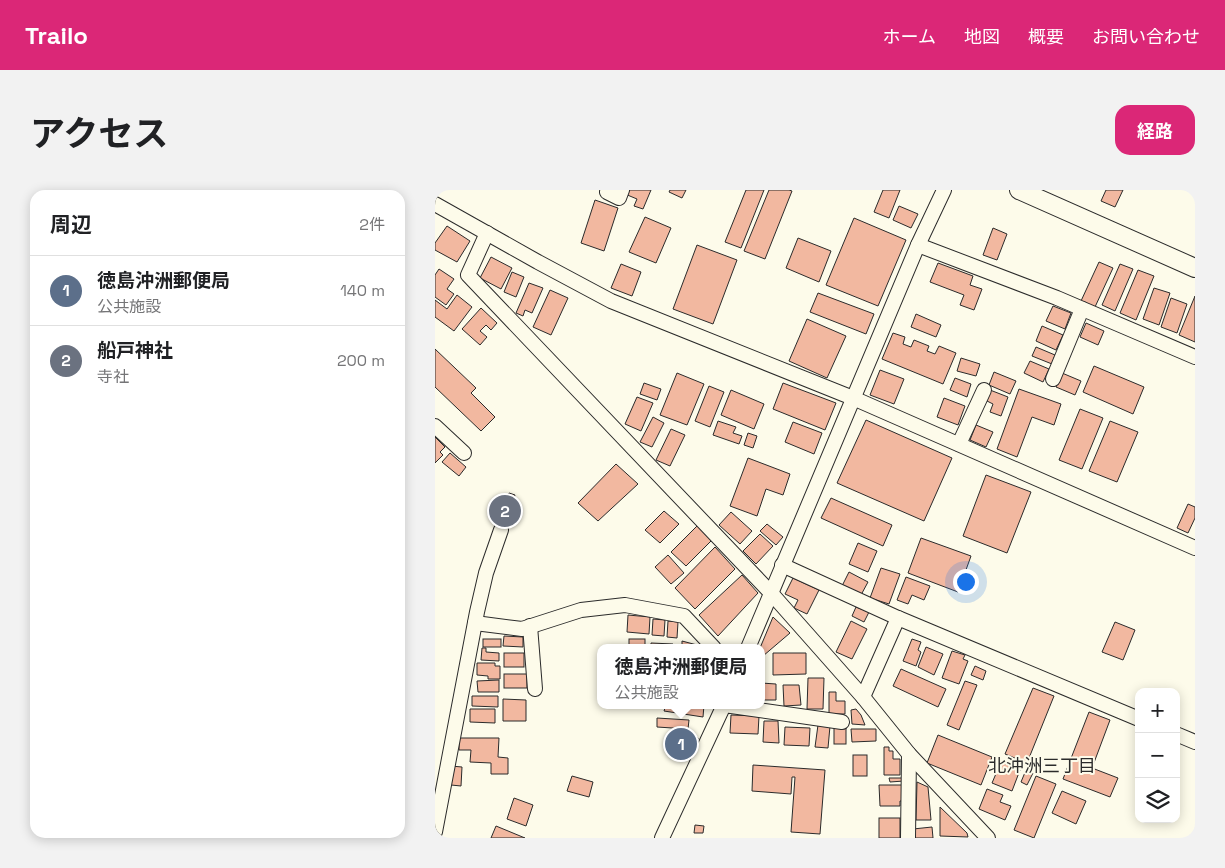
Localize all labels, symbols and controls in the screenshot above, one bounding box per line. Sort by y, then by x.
text: Trailo [25,20,88,51]
text: ホーム [883,25,936,48]
text: 地図 [964,25,1000,48]
text: 概要 [1028,25,1064,48]
text: お問い合わせ [1092,25,1200,48]
button: 経路 [1115,105,1195,155]
text: アクセス [30,112,168,156]
text: 周辺 [50,211,92,238]
text: 2件 [359,214,385,235]
text: 徳島沖洲郵便局 [97,268,230,293]
text: 1 [62,280,70,301]
text: 140 m [340,280,385,301]
text: 公共施設 [97,296,161,317]
text: 船戸神社 [97,338,173,363]
text: 2 [61,350,71,371]
text: 200 m [337,350,385,371]
text: 寺社 [97,366,129,387]
pin: 2 [489,492,521,530]
your location [953,569,979,595]
popup [597,644,765,709]
text: 徳島沖洲郵便局 [614,654,748,679]
text: 公共施設 [614,682,679,703]
map controls [1135,688,1180,823]
button: + [1135,688,1180,733]
pin: 1 [665,725,697,763]
button: − [1135,733,1180,778]
district label: 北沖洲三丁目 [988,754,1096,777]
button: layers [1135,778,1180,823]

